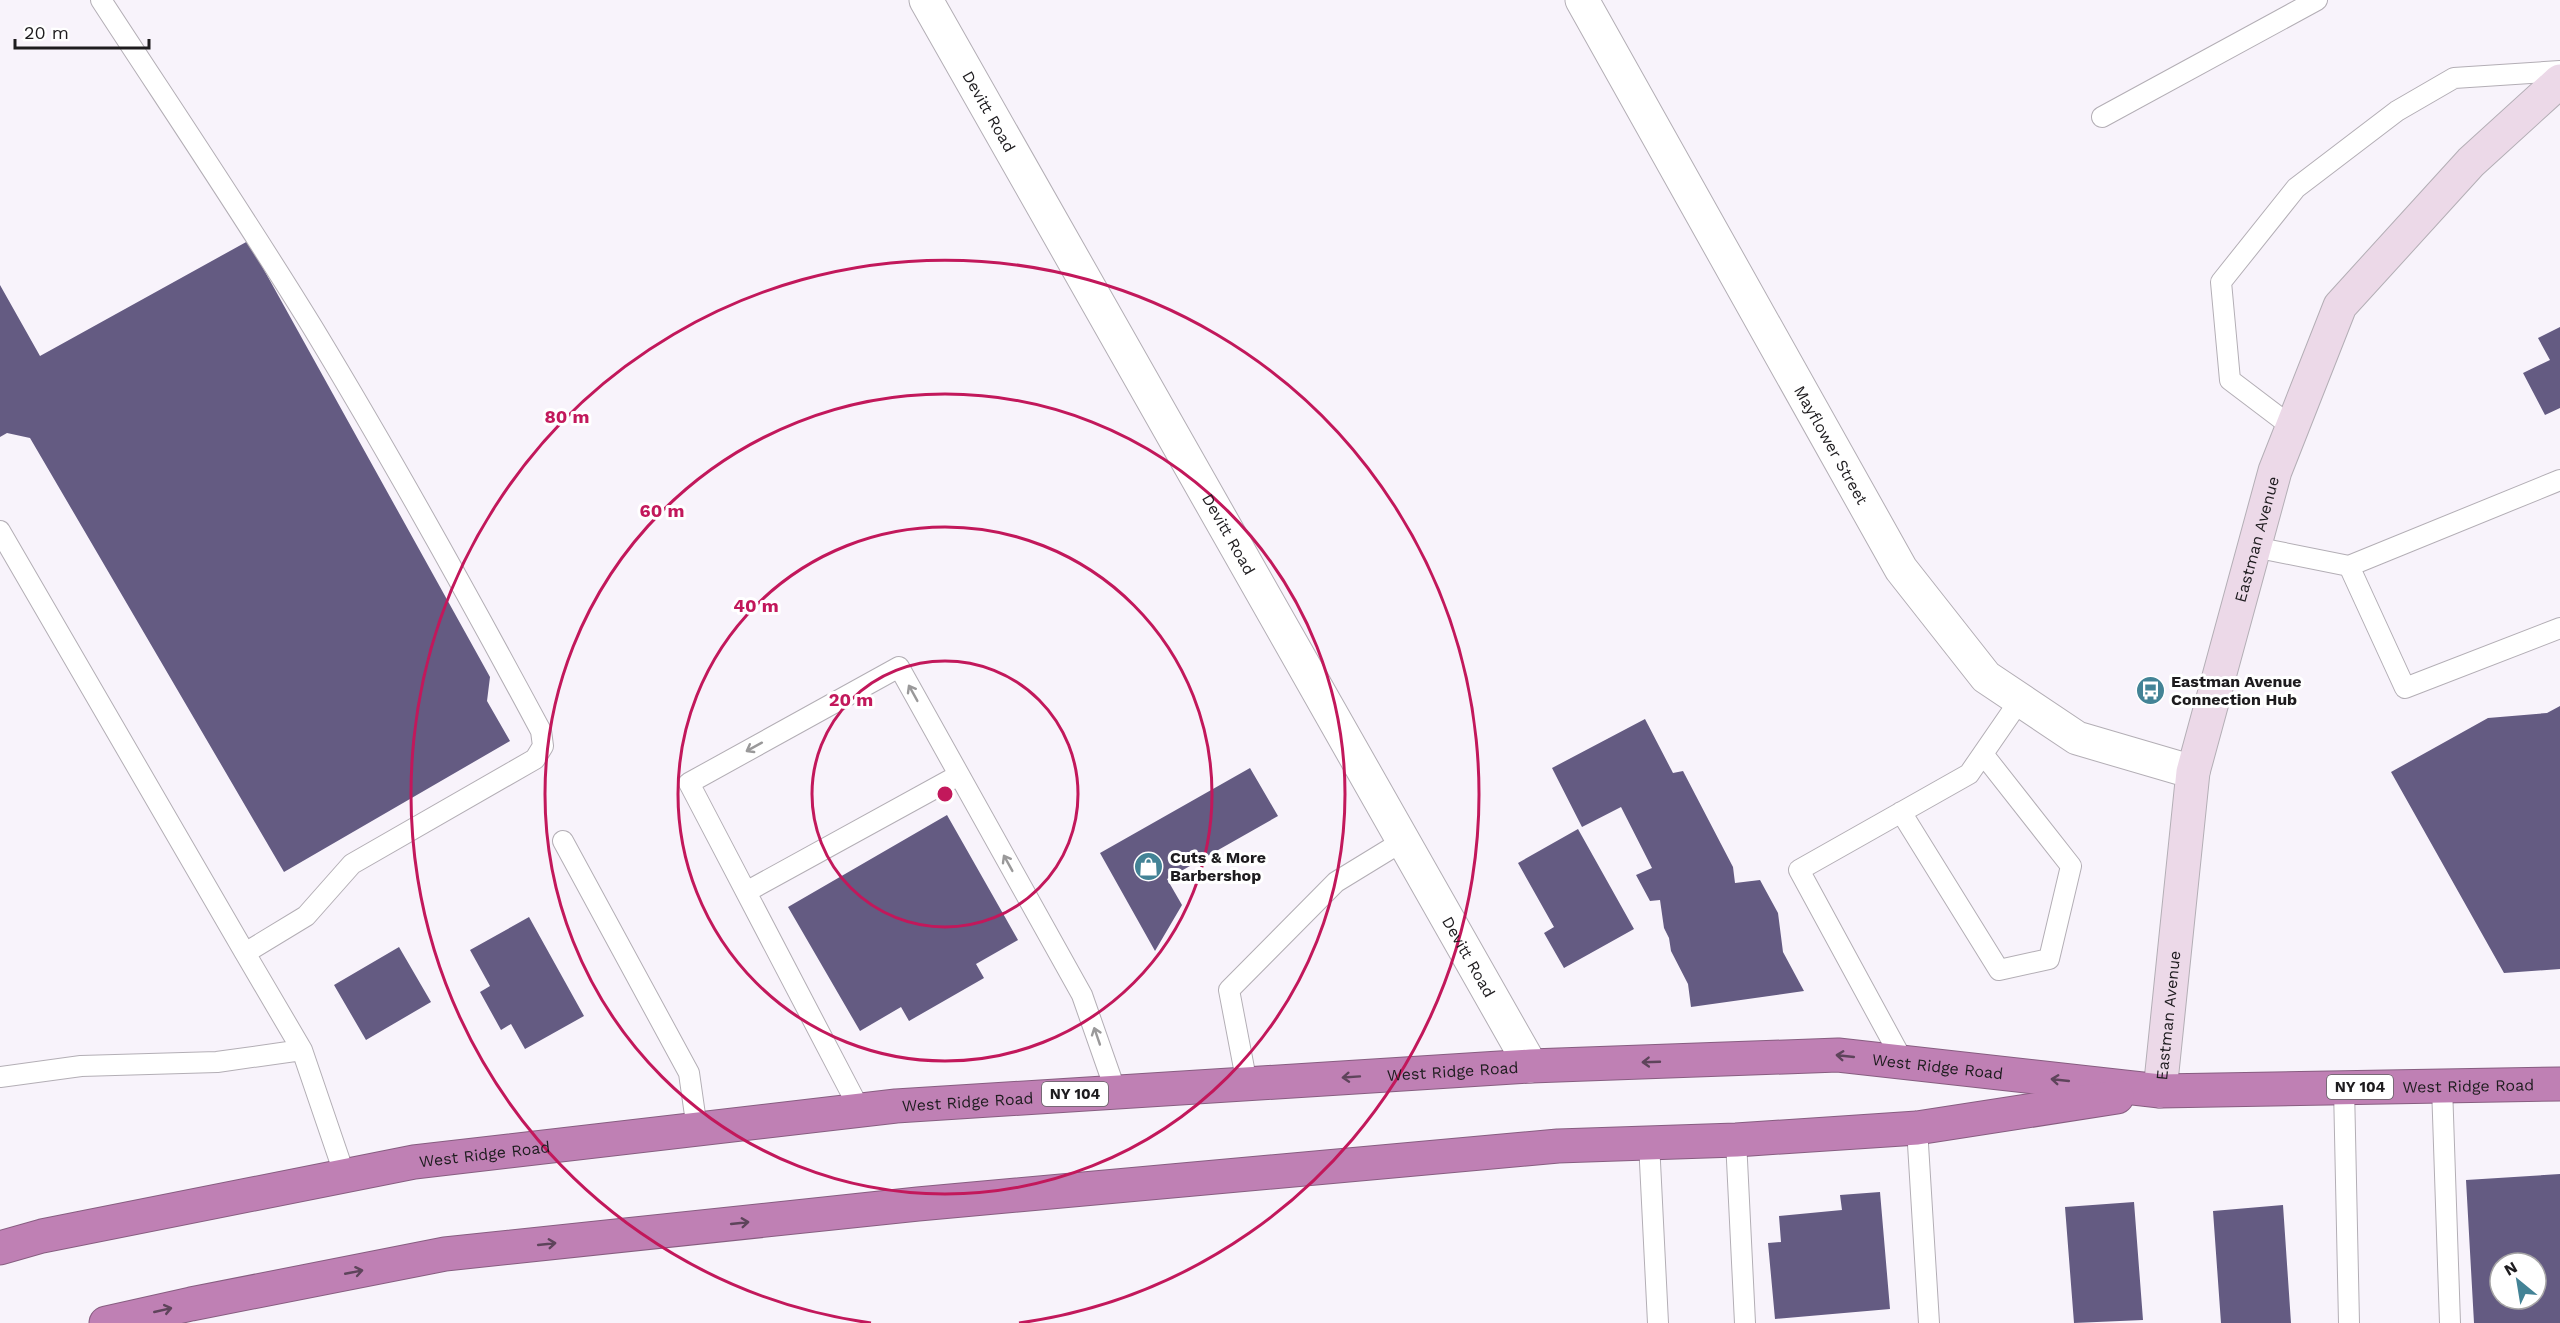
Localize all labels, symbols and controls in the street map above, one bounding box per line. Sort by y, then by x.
scale bar [15,12,148,50]
text: 20 m [24,22,69,43]
street label: Devitt Road [958,68,1019,155]
street label: Mayflower Street [1790,382,1872,508]
text: 80 m [545,406,589,427]
street label: Eastman Avenue [2231,474,2283,605]
street label: Devitt Road [1198,490,1259,578]
text: 60 m [640,500,684,521]
text: 40 m [733,595,779,616]
place label: Eastman Avenue Connection Hub [2171,672,2302,709]
bus stop icon: Eastman Avenue Connection Hub [2134,674,2166,706]
one-way arrow [907,685,919,702]
text: 20 m [829,689,873,710]
one-way arrow [746,741,763,753]
centre of rings [935,784,955,804]
place label: Cuts & More Barbershop [1170,848,1266,885]
shop icon: Cuts & More Barbershop [1133,850,1165,882]
one-way arrow [1002,855,1014,872]
street label: Devitt Road [1438,913,1499,1001]
street label: Eastman Avenue [2152,950,2184,1081]
one-way arrow [1090,1028,1101,1046]
one-way arrow [1836,1050,1856,1061]
street label: West Ridge Road [1871,1050,2004,1083]
one-way arrow [1641,1056,1661,1067]
street label: West Ridge Road [1386,1058,1519,1085]
one-way arrow [1342,1072,1361,1083]
one-way arrow [2051,1074,2070,1085]
road number: NY 104 [2327,1075,2393,1099]
street label: West Ridge Road [2402,1075,2534,1097]
road number: NY 104 [1042,1082,1108,1106]
street label: West Ridge Road [901,1088,1034,1116]
street label: West Ridge Road [418,1137,551,1171]
one-way arrow [730,1217,750,1228]
one-way arrow [536,1238,556,1249]
north arrow [2488,1251,2548,1311]
text: N [2501,1257,2521,1280]
one-way arrow [344,1266,363,1277]
one-way arrow [152,1304,172,1315]

